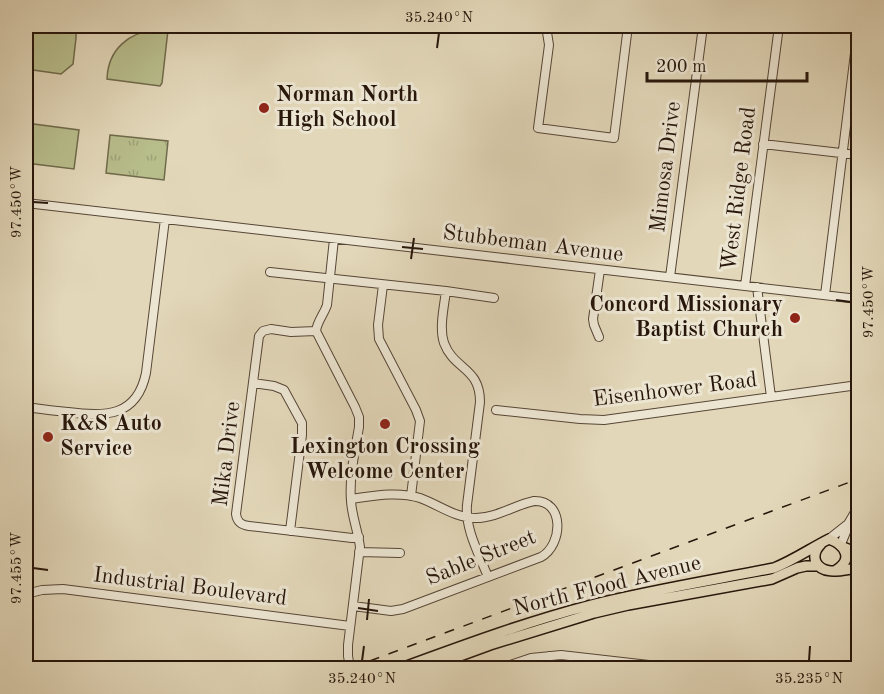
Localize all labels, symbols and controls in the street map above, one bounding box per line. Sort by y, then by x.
text: 35.240°N [405,11,473,26]
scale bar [647,45,808,83]
text: 200 m [656,58,707,76]
place label: Norman North High School [276,84,418,131]
street label: Mimosa Drive [647,100,685,234]
marker: Norman North High School [257,101,271,115]
street label: West Ridge Road [718,106,760,272]
text: 97.450°W [10,166,25,238]
street label: Stubbeman Avenue [441,222,625,266]
text: 97.450°W [862,266,877,338]
place label: Concord Missionary Baptist Church [589,294,783,341]
marker: Concord Missionary Baptist Church [788,311,802,325]
street label: Eisenhower Road [592,369,758,411]
street label: Mika Drive [210,400,244,508]
place label: K&S Auto Service [60,413,162,460]
marker: Lexington Crossing Welcome Center [378,417,392,431]
marker: K&S Auto Service [41,430,55,444]
place label: Lexington Crossing Welcome Center [290,436,480,483]
street label: Sable Street [423,526,539,590]
text: 97.455°W [10,532,25,604]
street label: North Flood Avenue [511,552,703,620]
street label: Industrial Boulevard [92,564,288,610]
text: 35.240°N [328,672,396,687]
text: 35.235°N [775,672,843,687]

